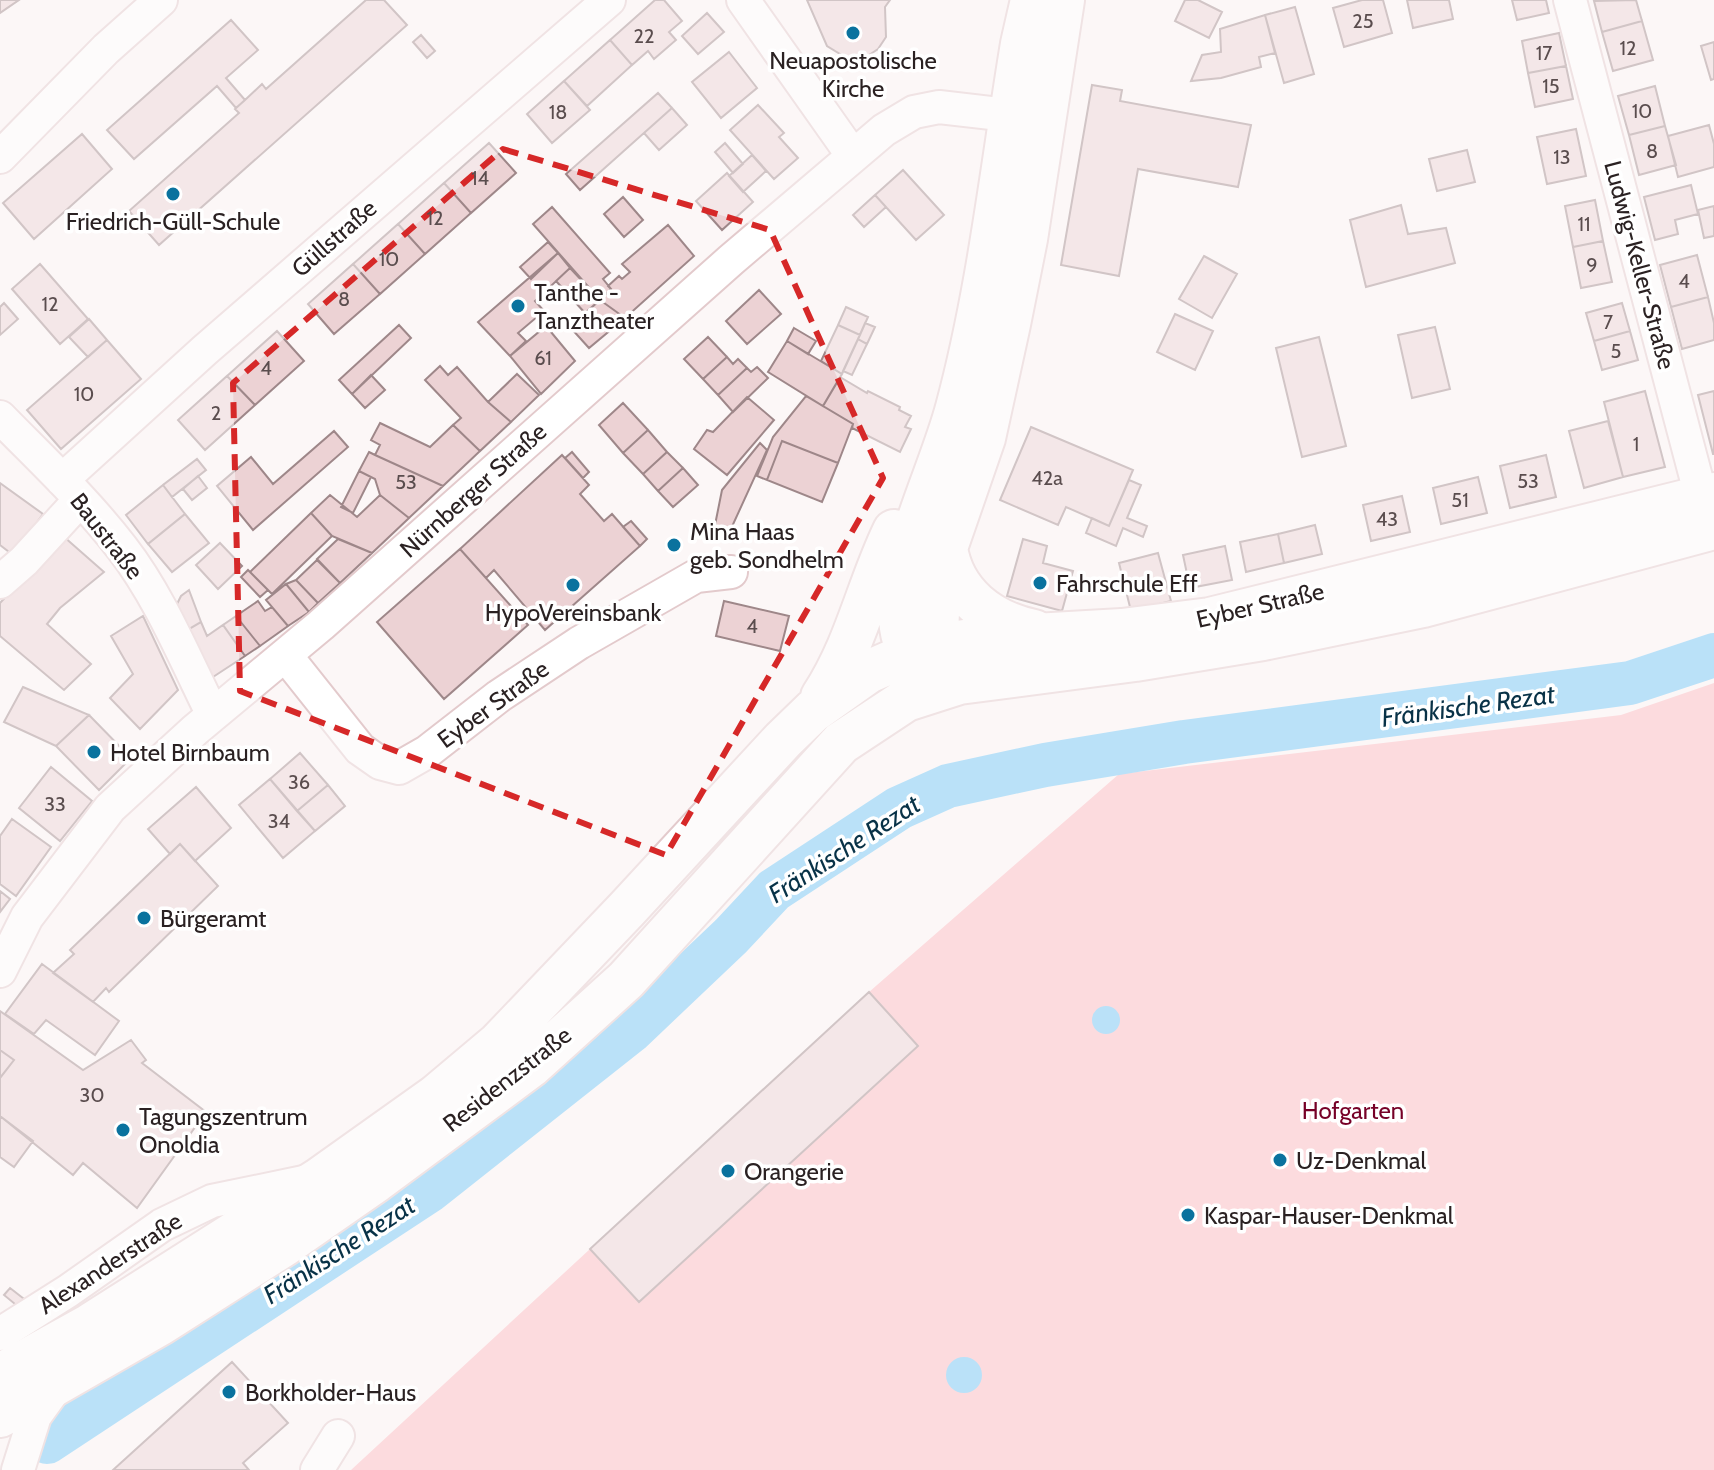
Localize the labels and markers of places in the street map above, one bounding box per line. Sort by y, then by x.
marker: Neuapostolische Kirche [844,24,862,42]
place label: Neuapostolische Kirche [769,46,937,103]
marker: Friedrich-Güll-Schule [164,185,182,203]
place label: Friedrich-Güll-Schule [66,207,280,236]
place label: Tanthe - Tanztheater [534,278,655,335]
marker: Tanthe - Tanztheater [509,297,527,315]
place label: Mina Haas geb. Sondhelm [690,517,844,574]
marker: Mina Haas geb. Sondhelm [665,536,683,554]
place label: Fahrschule Eff [1056,569,1198,598]
marker: Fahrschule Eff [1031,574,1049,592]
marker: HypoVereinsbank [564,576,582,594]
place label: HypoVereinsbank [485,598,661,627]
place label: Hotel Birnbaum [110,738,270,767]
marker: Hotel Birnbaum [85,743,103,761]
place label: Bürgeramt [160,904,266,933]
marker: Bürgeramt [135,909,153,927]
place label: Tagungszentrum Onoldia [139,1102,308,1159]
marker: Tagungszentrum Onoldia [114,1121,132,1139]
place label: Uz-Denkmal [1296,1146,1427,1175]
marker: Uz-Denkmal [1271,1151,1289,1169]
place label: Orangerie [744,1157,844,1186]
marker: Orangerie [719,1162,737,1180]
place label: Kaspar-Hauser-Denkmal [1204,1201,1454,1230]
marker: Kaspar-Hauser-Denkmal [1179,1206,1197,1224]
place label: Borkholder-Haus [245,1378,416,1407]
marker: Borkholder-Haus [220,1383,238,1401]

